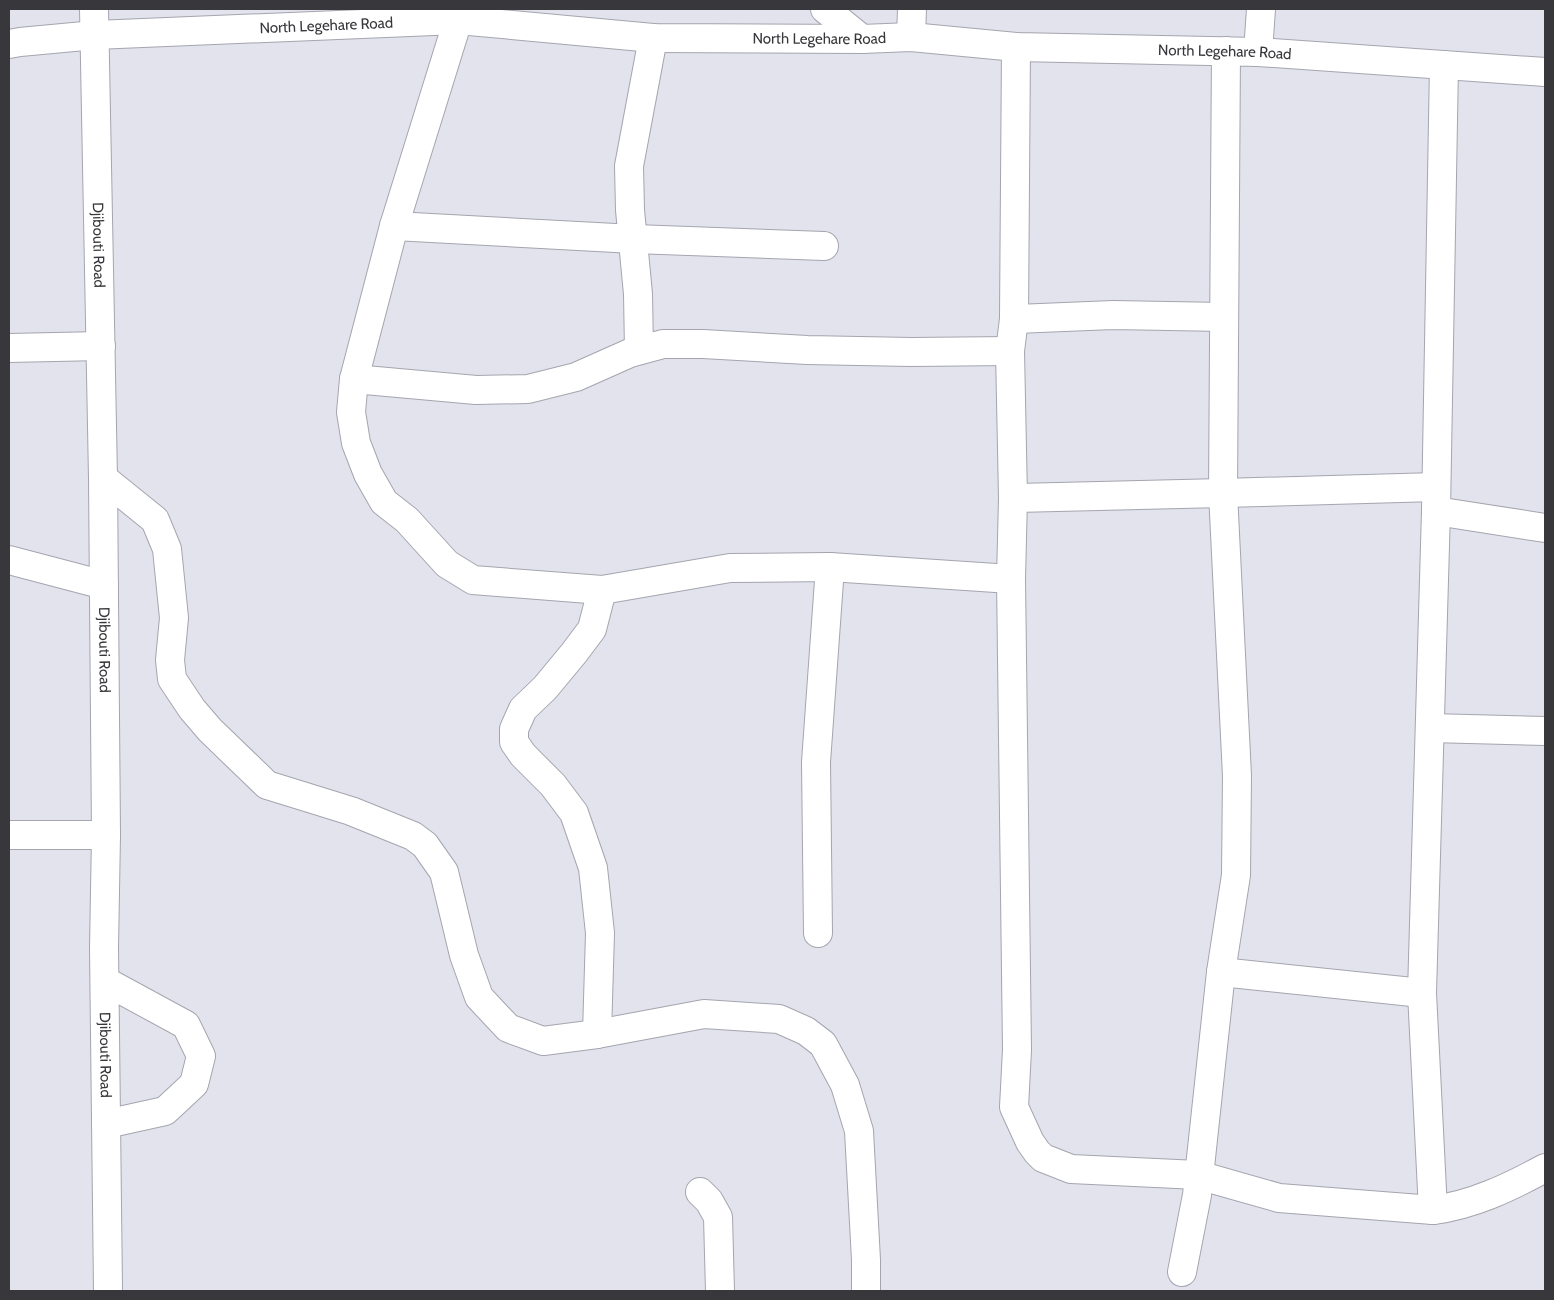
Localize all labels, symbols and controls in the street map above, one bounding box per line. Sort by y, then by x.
street label: North Legehare Road [259,14,393,37]
street label: North Legehare Road [752,29,887,48]
street label: North Legehare Road [1158,41,1292,63]
street label: Djibouti Road [89,202,108,288]
street label: Djibouti Road [95,607,114,693]
street label: Djibouti Road [96,1012,115,1098]

